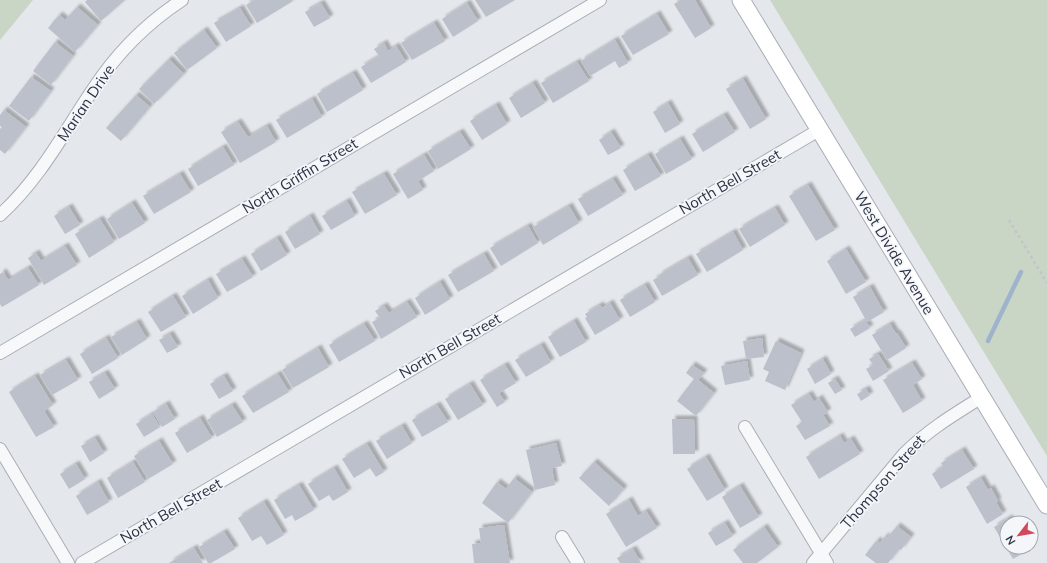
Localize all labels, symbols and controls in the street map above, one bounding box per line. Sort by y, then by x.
street label: Marian Drive [53,61,118,145]
street label: North Griffin Street [239,134,361,217]
street label: North Bell Street [675,145,784,218]
street label: West Divide Avenue [850,188,939,318]
street label: North Bell Street [395,309,504,382]
street label: Thompson Street [836,431,929,533]
street label: North Bell Street [116,474,225,547]
north arrow [999,515,1039,555]
text: N [1002,533,1019,547]

